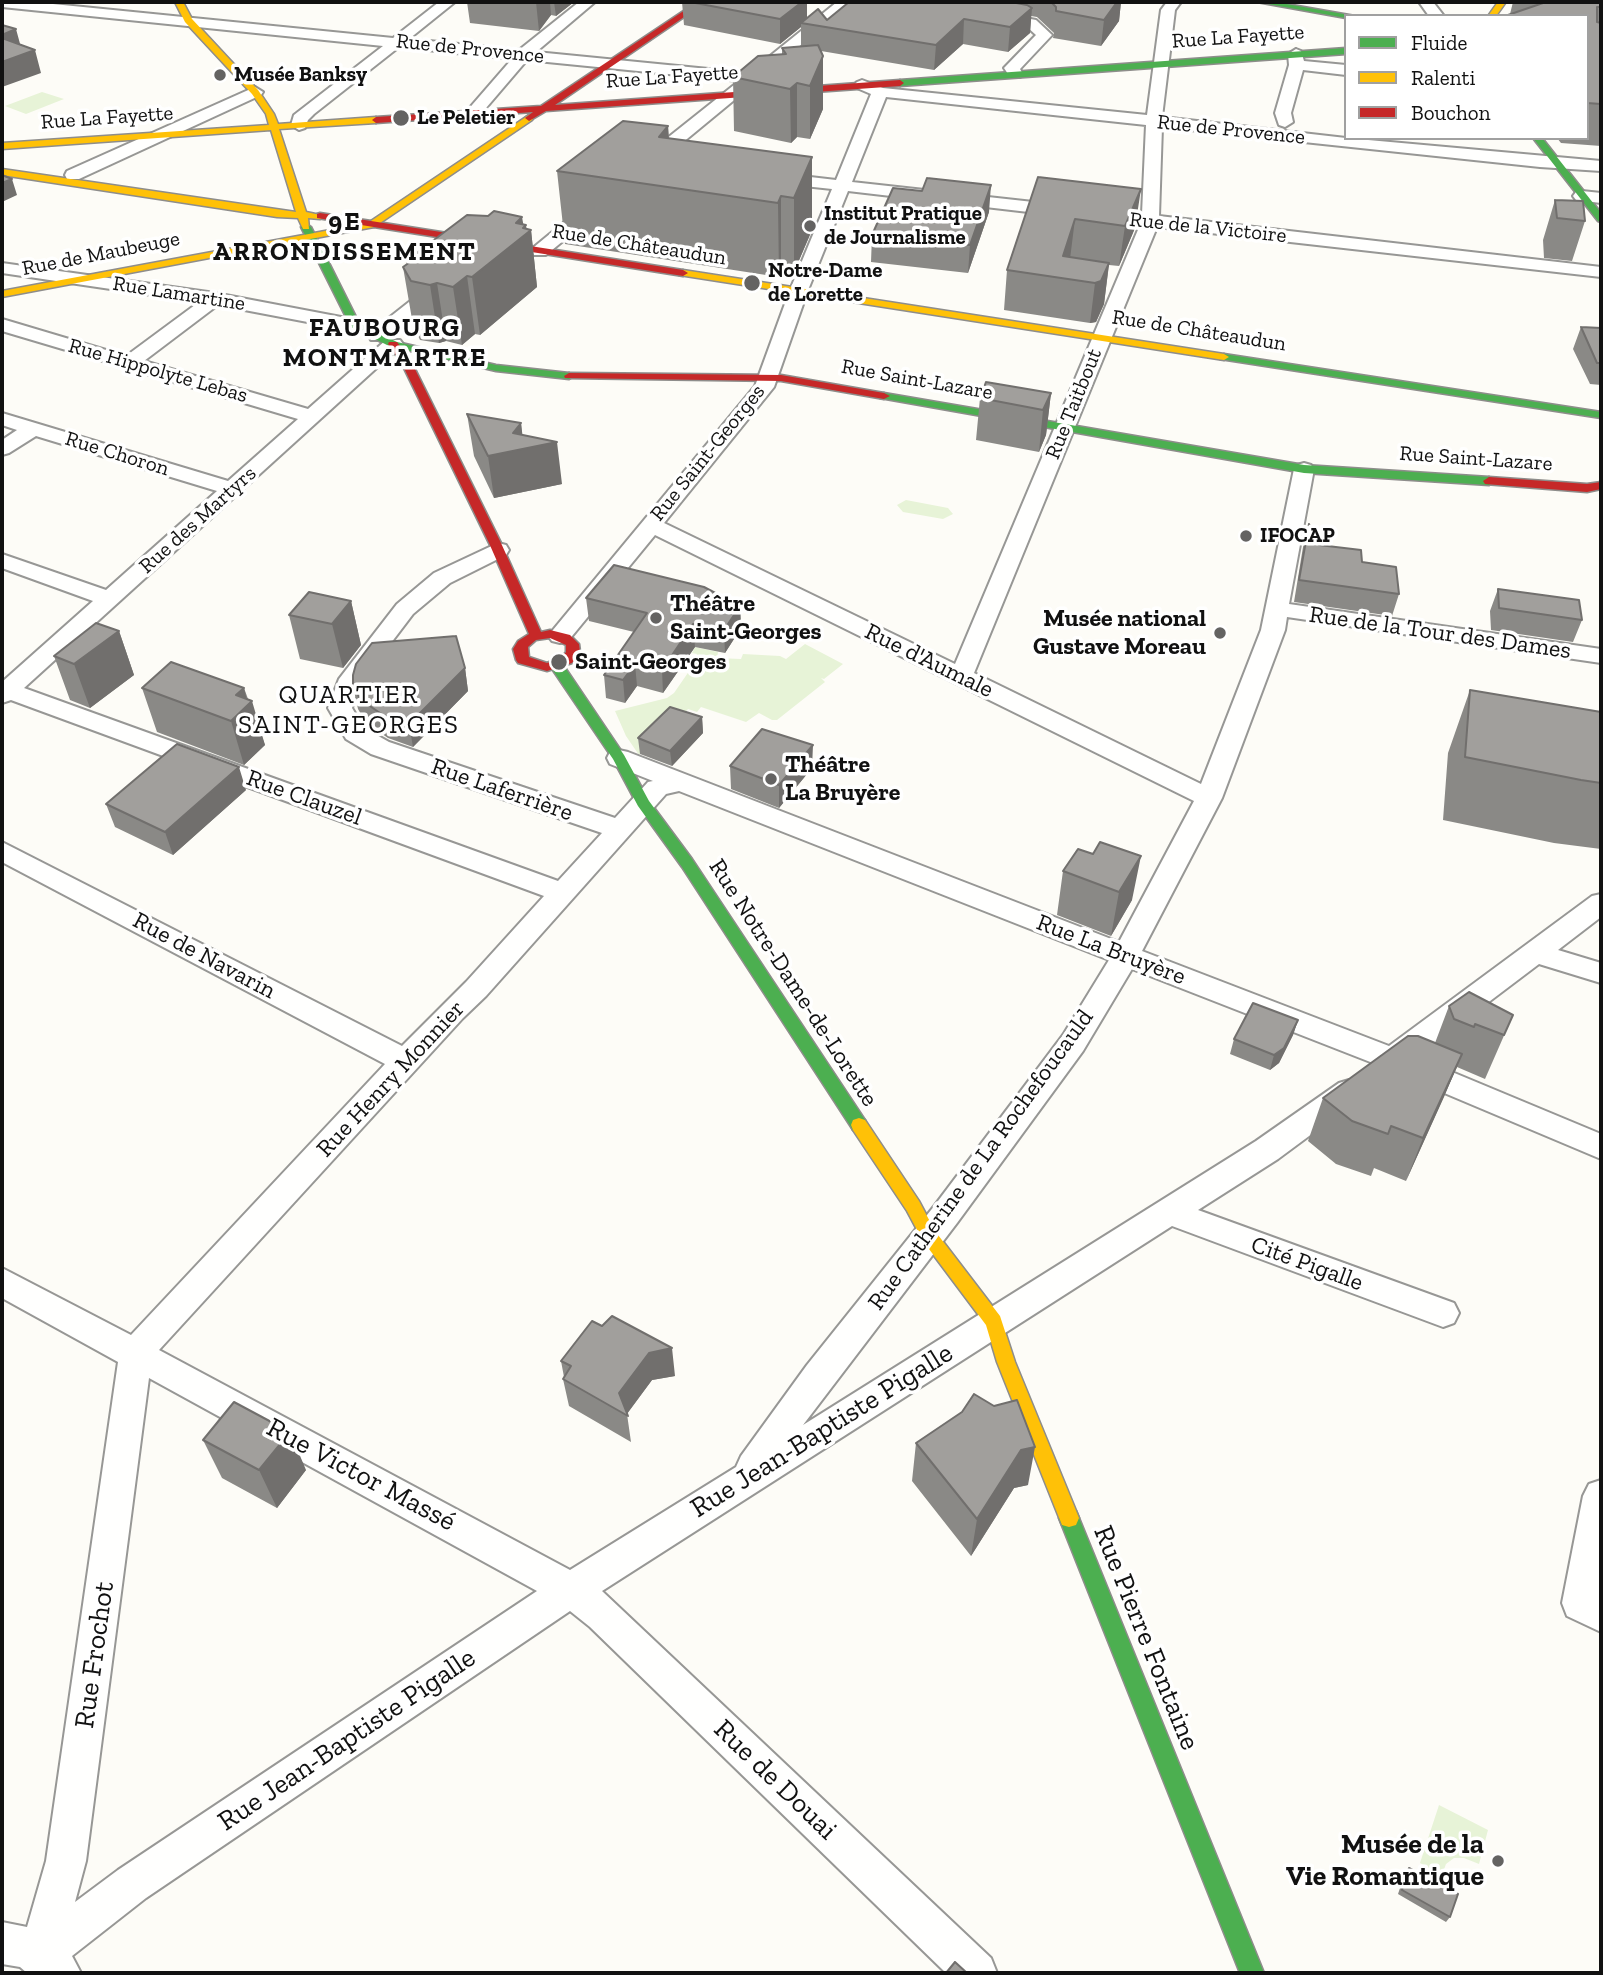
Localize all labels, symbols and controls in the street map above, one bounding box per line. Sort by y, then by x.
legend [1344,14,1589,140]
street label: Rue La Fayette [1171,20,1305,54]
street label: Rue de Provence [395,29,545,69]
text: Fluide [1411,30,1467,55]
street label: Rue La Fayette [605,60,739,94]
place label: Musée Banksy [234,62,367,88]
text: Ralenti [1411,65,1475,90]
marker: Musée Banksy [212,67,228,83]
text: Bouchon [1411,100,1491,125]
street label: Rue La Fayette [40,101,174,135]
place label: Le Peletier [417,105,515,131]
marker: Le Peletier [391,108,411,128]
street label: Rue de Provence [1156,110,1306,150]
place label: Institut Pratique de Journalisme [824,201,982,251]
district label: 9E ARRONDISSEMENT [215,207,475,268]
street label: Rue de la Victoire [1128,207,1288,249]
marker: Institut Pratique de Journalisme [802,218,818,234]
street label: Rue de Châteaudun [550,219,728,271]
street label: Rue de Maubeuge [20,226,182,282]
place label: Notre-Dame de Lorette [768,258,882,308]
street label: Rue Lamartine [111,271,247,317]
marker: Notre-Dame de Lorette [742,273,762,293]
street label: Rue de Châteaudun [1110,305,1288,357]
district label: FAUBOURG MONTMARTRE [284,313,486,374]
street label: Rue Hippolyte Lebas [65,333,251,409]
street label: Rue Taitbout [1040,345,1108,463]
street label: Rue Saint-Lazare [839,354,995,406]
street label: Rue Saint-Georges [645,380,771,526]
street label: Rue Choron [62,426,172,482]
street label: Rue Saint-Lazare [1399,441,1553,477]
street label: Rue des Martyrs [134,461,262,579]
place label: IFOCAP [1260,523,1335,549]
marker: IFOCAP [1238,528,1254,544]
place label: Théâtre Saint-Georges [670,590,822,646]
street label: Rue de la Tour des Dames [1307,600,1573,666]
place label: Musée national Gustave Moreau [1033,605,1206,661]
marker: Théâtre Saint-Georges [648,610,664,626]
street label: Rue d'Aumale [860,617,998,705]
marker: Musée national Gustave Moreau [1212,625,1228,641]
place label: Saint-Georges [575,648,727,676]
marker: Saint-Georges [549,652,569,672]
district label: QUARTIER SAINT-GEORGES [240,680,458,742]
place label: Théâtre La Bruyère [785,751,900,807]
street label: Rue Laferrière [427,752,577,828]
street label: Rue Clauzel [242,764,366,832]
marker: Théâtre La Bruyère [763,771,779,787]
street label: Rue Notre-Dame-de-Lorette [702,854,884,1112]
street label: Rue de Navarin [128,906,280,1006]
street label: Rue La Bruyère [1032,908,1190,992]
street label: Rue Henry Monnier [311,995,471,1163]
street label: Rue Catherine de La Rochefoucauld [862,1004,1100,1316]
street label: Cité Pigalle [1247,1230,1367,1298]
street label: Rue Jean-Baptiste Pigalle [685,1336,959,1526]
street label: Rue Victor Massé [261,1411,461,1539]
street label: Rue Pierre Fontaine [1086,1521,1206,1755]
street label: Rue Frochot [68,1580,122,1730]
street label: Rue Jean-Baptiste Pigalle [212,1641,482,1839]
street label: Rue de Douai [706,1713,844,1847]
place label: Musée de la Vie Romantique [1286,1828,1484,1894]
marker: Musée de la Vie Romantique [1490,1853,1506,1869]

